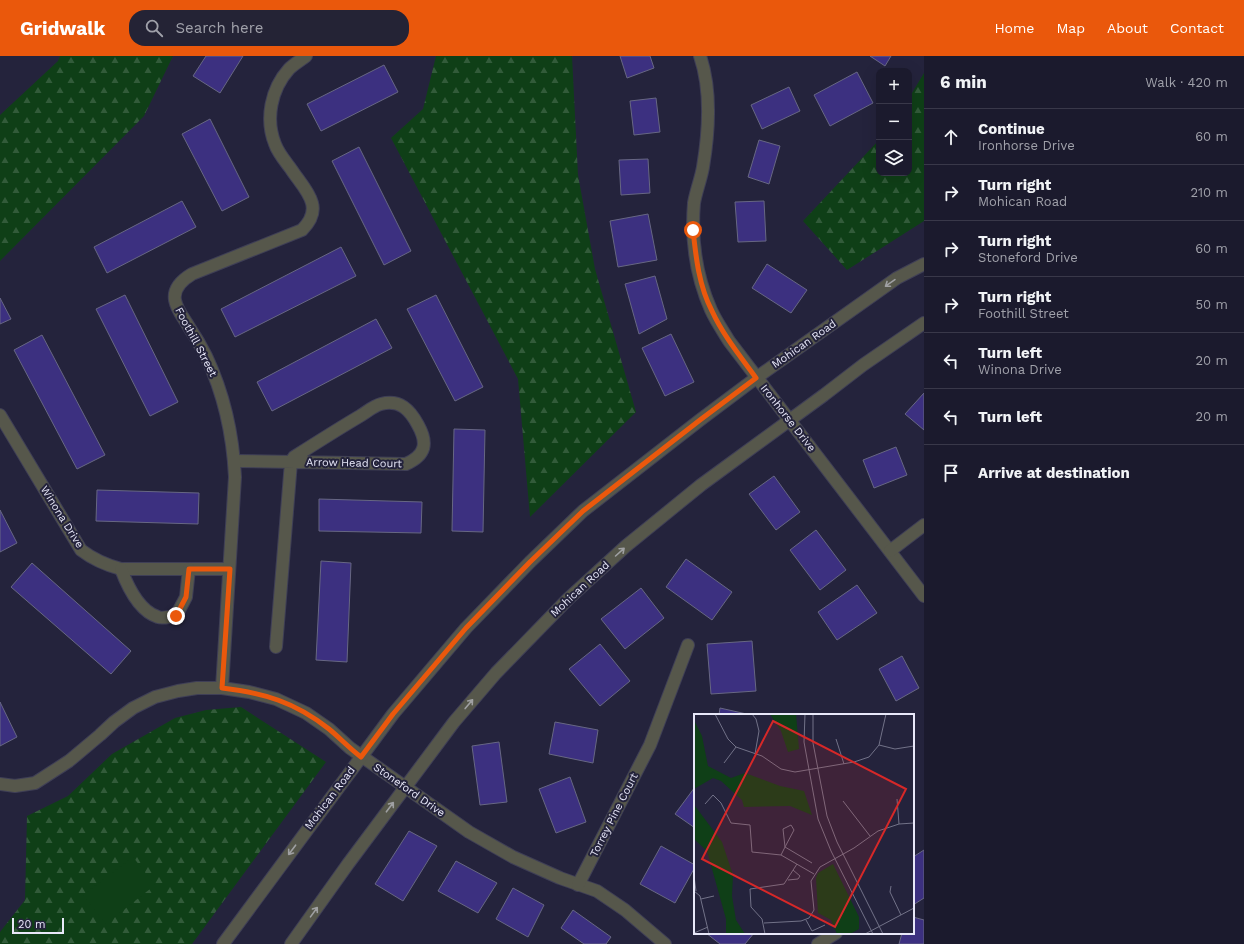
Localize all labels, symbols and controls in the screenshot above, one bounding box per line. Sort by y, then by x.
search box [129,10,409,46]
text: Gridwalk [20,17,105,40]
icon: search [143,17,165,39]
text: Search here [175,19,263,37]
text: Home [994,20,1034,36]
text: Map [1056,20,1085,36]
text: About [1107,20,1148,36]
text: Contact [1170,20,1224,36]
map controls [876,68,912,176]
button: + [876,68,912,104]
text: 6 min [940,72,987,92]
text: Walk · 420 m [1145,75,1228,90]
button: − [876,104,912,140]
text: Continue [978,120,1045,138]
icon: ahead [940,126,962,148]
text: 60 m [1195,129,1228,144]
text: Ironhorse Drive [978,138,1075,153]
button: layers [876,140,912,176]
text: Turn right [978,176,1051,194]
icon: right [940,182,962,204]
text: 210 m [1190,185,1228,200]
text: Mohican Road [978,194,1067,209]
route start [684,221,702,239]
text: Turn right [978,232,1051,250]
icon: right [940,238,962,260]
text: 60 m [1195,241,1228,256]
text: Stoneford Drive [978,250,1078,265]
one-way arrow [885,279,896,287]
text: Turn right [978,288,1051,306]
icon: right [940,294,962,316]
text: 50 m [1196,297,1228,312]
street label: Foothill Street [172,305,220,379]
text: Foothill Street [978,306,1069,321]
street label: Mohican Road [769,317,839,371]
text: Turn left [978,344,1042,362]
icon: left [940,350,962,372]
text: 20 m [1196,353,1228,368]
text: Winona Drive [978,362,1062,377]
street label: Ironhorse Drive [758,382,818,454]
icon: left [940,406,962,428]
text: Turn left [978,408,1042,426]
text: 20 m [1196,409,1228,424]
street label: Arrow Head Court [306,456,403,470]
icon: arrive [940,462,962,484]
text: Arrive at destination [978,464,1130,482]
street label: Winona Drive [38,484,86,550]
one-way arrow [615,547,625,557]
street label: Mohican Road [548,559,612,619]
route end [167,607,185,625]
one-way arrow [465,699,474,710]
inset map [694,714,914,934]
street label: Stoneford Drive [371,760,447,820]
street label: Mohican Road [302,764,358,832]
street label: Torrey Pine Court [587,771,641,859]
one-way arrow [386,802,395,813]
one-way arrow [288,844,296,855]
one-way arrow [309,907,318,918]
scale bar [12,916,64,935]
text: 20 m [18,918,46,931]

